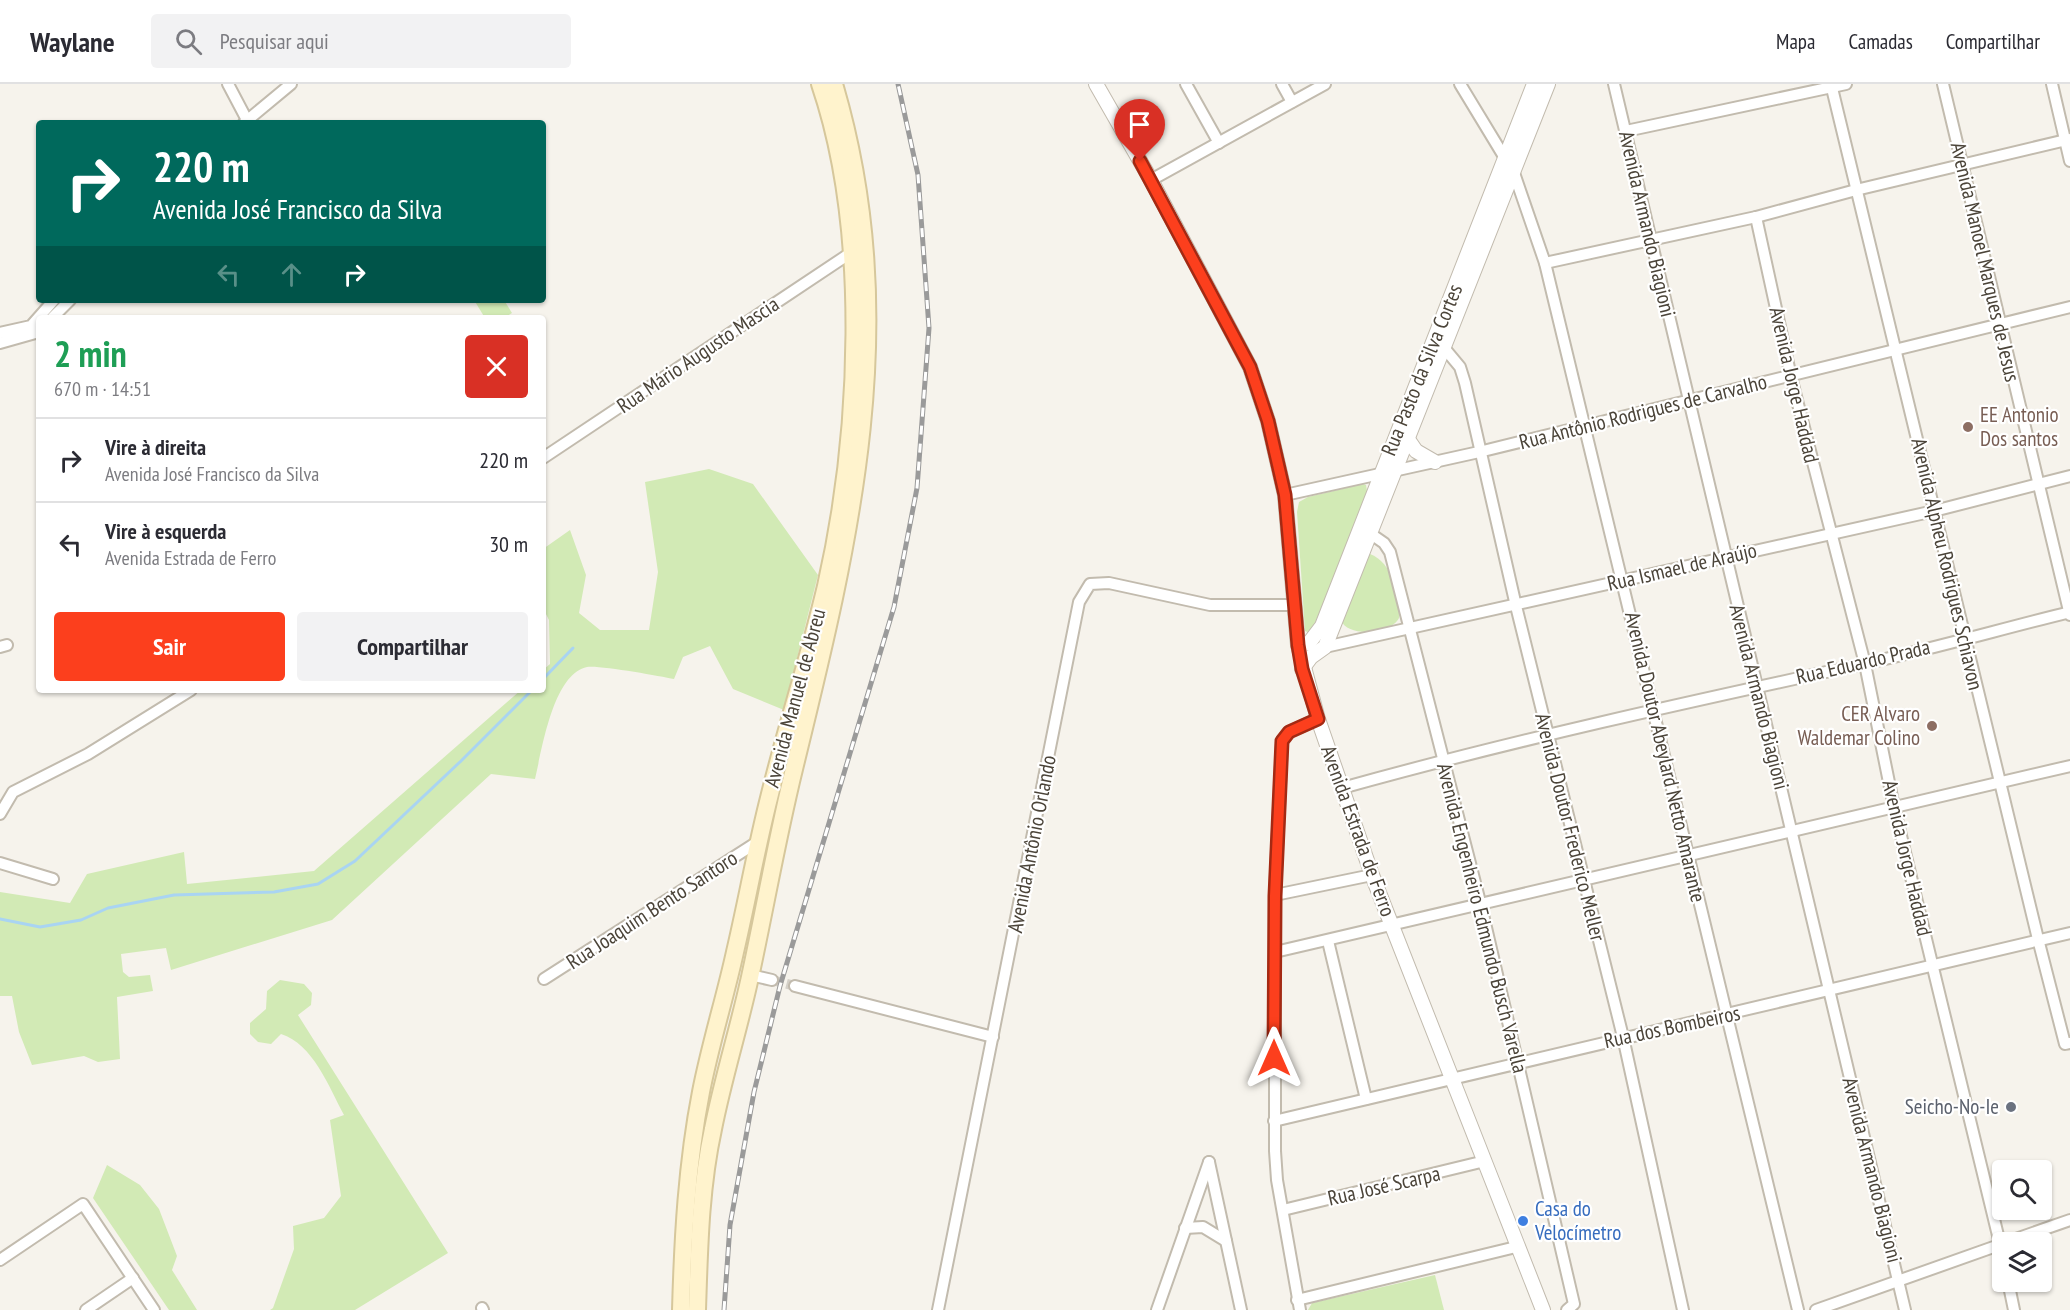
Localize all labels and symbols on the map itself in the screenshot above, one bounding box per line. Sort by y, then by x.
pin [1114,99,1165,161]
street label: Avenida Armando Biagioni [1613,128,1682,320]
street label: Avenida Manoel Marques de Jesus [1945,139,2026,384]
street label: Rua Pasto da Silva Cortes [1375,280,1468,460]
street label: Rua Mário Augusto Mascia [611,290,784,419]
street label: Avenida Jorge Haddad [1763,304,1826,466]
street label: Rua Antônio Rodrigues de Carvalho [1516,368,1769,455]
place label: EE Antonio Dos santos [1980,401,2059,452]
marker: EE Antonio Dos santos [1961,420,1975,434]
street label: Avenida Alpheu Rodrigues Schiavon [1905,435,1990,693]
street label: Rua Ismael de Araújo [1605,536,1759,597]
street label: Avenida Armando Biagioni [1723,601,1796,792]
street label: Avenida Manuel de Abreu [758,605,831,790]
street label: Avenida Doutor Abeylard Netto Amarante [1619,609,1712,905]
street label: Rua Eduardo Prada [1793,633,1932,690]
place label: CER Alvaro Waldemar Colino [1797,700,1920,751]
street label: Avenida Doutor Frederico Meller [1529,710,1612,944]
marker: CER Alvaro Waldemar Colino [1925,719,1939,733]
street label: Avenida Estrada de Ferro [1315,742,1402,920]
street label: Avenida Antônio Orlando [1001,753,1062,935]
street label: Avenida Engenheiro Edmundo Busch Varella [1431,760,1534,1075]
street label: Avenida Jorge Haddad [1876,777,1939,939]
street label: Rua Joaquim Bento Santoro [561,844,742,975]
street label: Rua dos Bombeiros [1601,999,1743,1054]
position arrow [1242,1026,1306,1090]
street label: Avenida Armando Biagioni [1836,1074,1909,1265]
place label: Seicho-No-Ie [1905,1093,1999,1120]
marker: Seicho-No-Ie [2004,1100,2018,1114]
street label: Rua José Scarpa [1325,1159,1443,1212]
place label: Casa do Velocímetro [1534,1195,1621,1246]
marker: Casa do Velocímetro [1516,1214,1530,1228]

